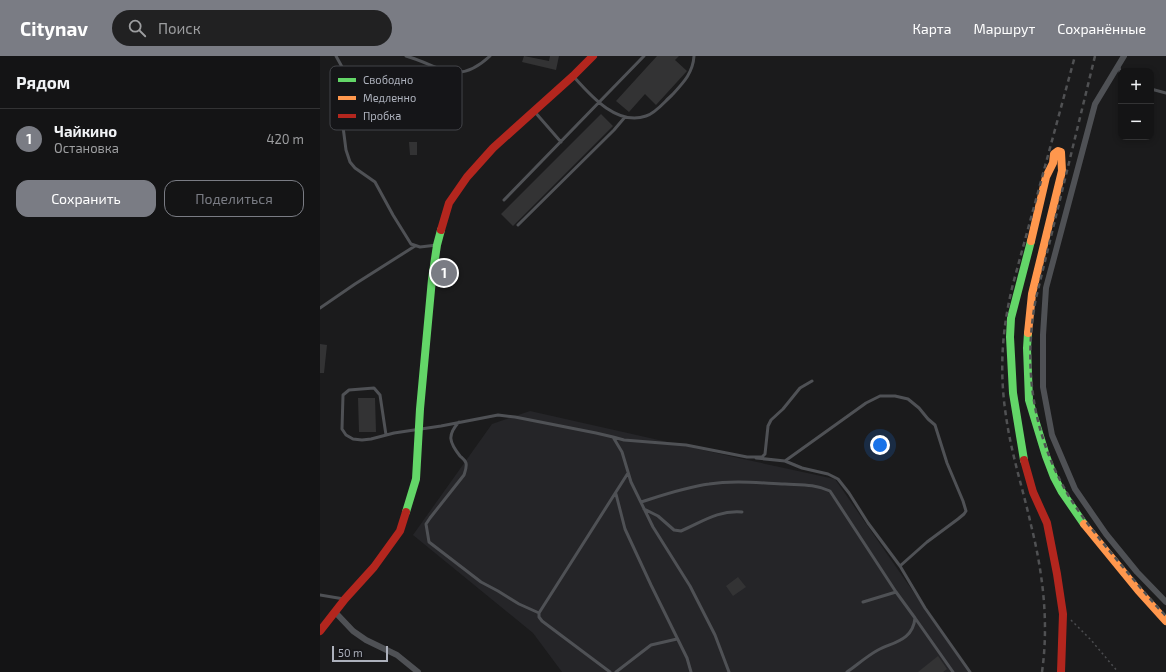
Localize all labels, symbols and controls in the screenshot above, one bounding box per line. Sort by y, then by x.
search box [112,10,392,46]
text: Citynav [20,17,88,40]
icon: search [126,17,148,39]
text: Поиск [158,19,201,37]
text: Карта [913,20,951,37]
text: Маршрут [973,20,1035,37]
text: Сохранённые [1057,20,1146,37]
legend [330,66,462,130]
map controls [1118,68,1154,140]
button: + [1118,68,1154,104]
text: Рядом [16,72,70,92]
text: Свободно [363,73,413,86]
text: Медленно [363,91,416,104]
button: − [1118,104,1154,140]
text: Пробка [363,109,401,122]
text: Чайкино [54,122,117,140]
text: 1 [26,131,32,147]
text: 420 m [267,131,304,147]
text: Остановка [54,140,119,156]
button: Сохранить [16,180,156,217]
button: Поделиться [164,180,304,217]
pin: 1 [431,258,457,288]
your location [870,435,890,455]
scale bar [332,644,388,663]
text: 50 m [338,646,363,659]

